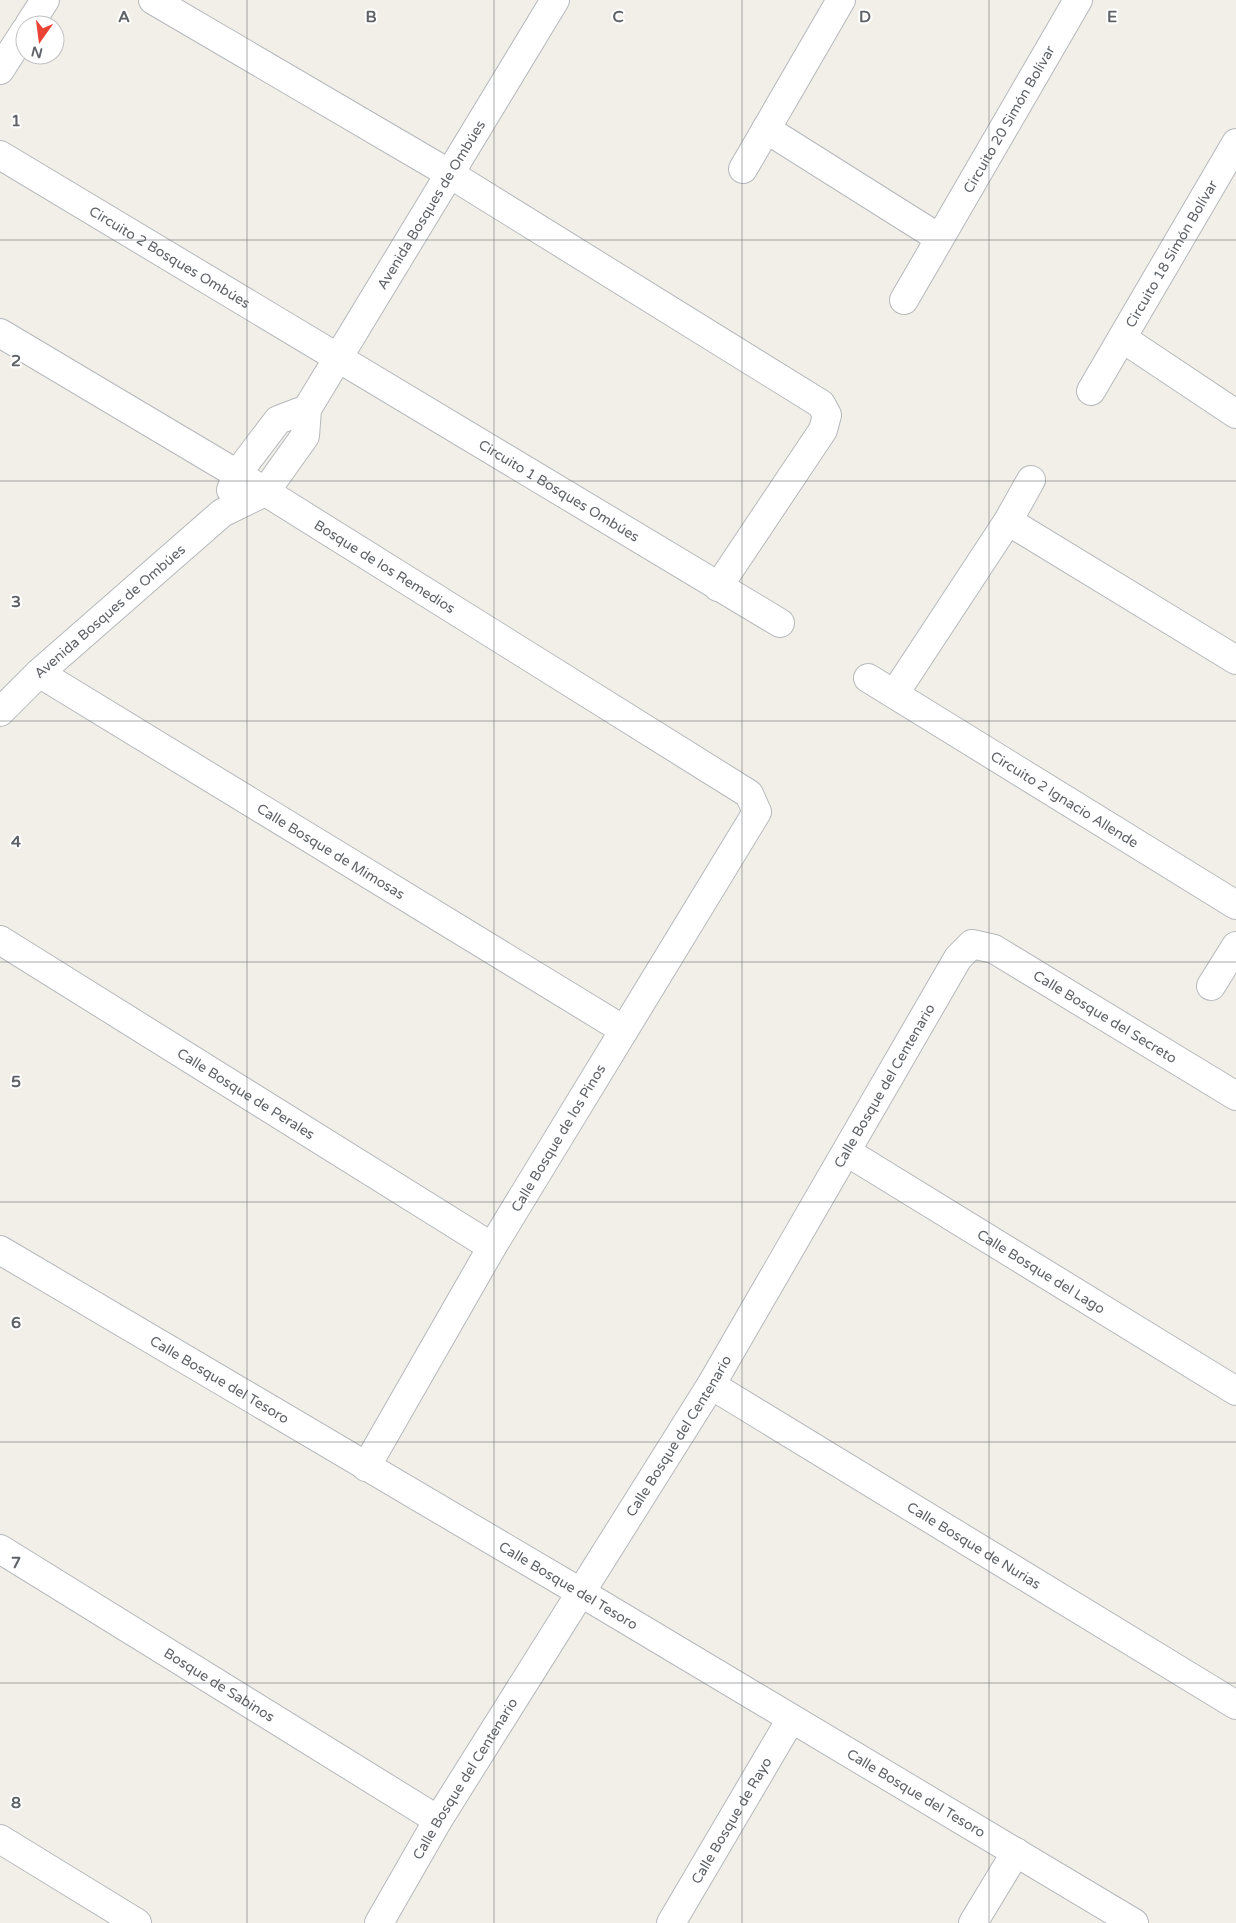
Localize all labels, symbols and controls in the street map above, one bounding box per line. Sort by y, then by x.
text: A [118,7,130,27]
text: B [365,7,377,27]
text: C [612,7,624,27]
text: D [859,7,871,27]
text: E [1107,7,1117,27]
north arrow [15,15,65,65]
street label: Circuito 20 Simón Bolívar [960,42,1059,196]
text: N [29,43,44,62]
text: 1 [11,111,21,131]
street label: Avenida Bosques de Ombúes [374,117,489,293]
street label: Circuito 18 Simón Bolívar [1122,177,1222,331]
street label: Circuito 2 Bosques Ombúes [86,203,253,312]
text: 2 [11,351,21,371]
street label: Circuito 1 Bosques Ombúes [475,436,643,546]
street label: Bosque de los Remedios [311,516,458,617]
street label: Avenida Bosques de Ombúes [31,541,189,682]
text: 3 [11,592,21,612]
street label: Circuito 2 Ignacio Allende [987,748,1141,852]
street label: Calle Bosque de Mimosas [254,800,408,903]
text: 4 [11,832,21,852]
street label: Calle Bosque del Secreto [1030,967,1180,1067]
street label: Calle Bosque del Centenario [830,1001,939,1171]
street label: Calle Bosque de Perales [174,1045,318,1143]
street label: Calle Bosque de los Pinos [508,1061,609,1215]
text: 5 [11,1072,21,1092]
street label: Calle Bosque del Lago [974,1226,1108,1318]
text: 6 [11,1313,21,1333]
street label: Calle Bosque del Tesoro [147,1332,292,1428]
street label: Calle Bosque del Centenario [623,1352,735,1520]
street label: Calle Bosque de Nurias [904,1499,1044,1593]
street label: Calle Bosque del Tesoro [496,1538,641,1634]
text: 7 [11,1553,21,1573]
street label: Bosque de Sabinos [161,1645,278,1726]
street label: Calle Bosque del Centenario [409,1695,521,1863]
street label: Calle Bosque del Tesoro [844,1745,988,1841]
street label: Calle Bosque de Rayo [688,1754,776,1887]
text: 8 [11,1793,21,1813]

